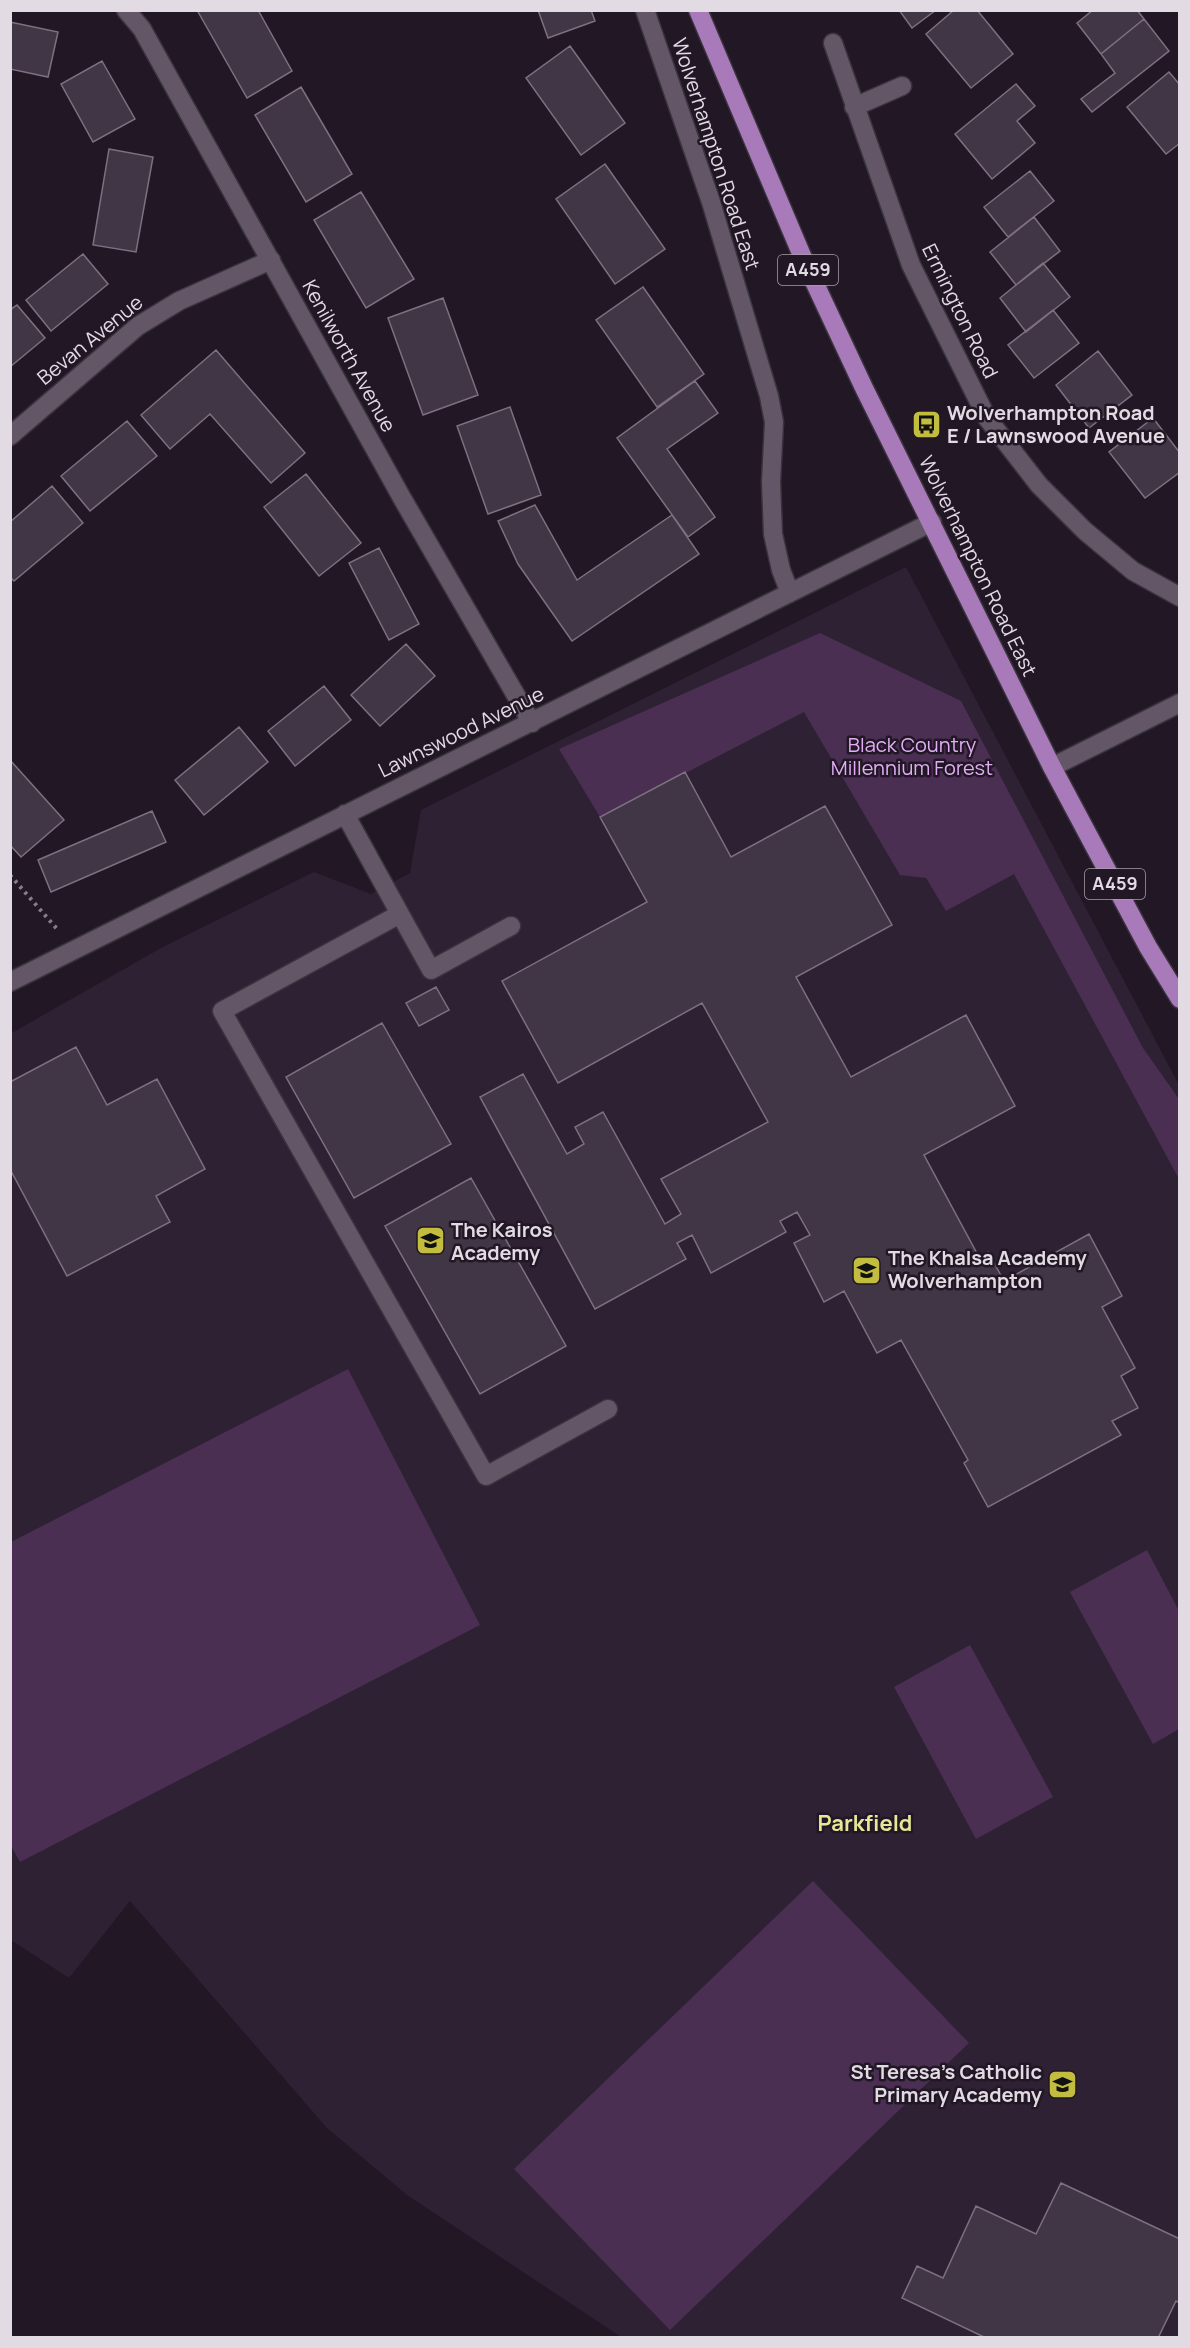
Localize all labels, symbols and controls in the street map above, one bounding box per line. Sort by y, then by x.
street label: Wolverhampton Road East [666,34,767,273]
street label: Ermington Road [916,239,1005,383]
road number: A459 [778,255,838,285]
street label: Kenilworth Avenue [296,275,402,437]
street label: Bevan Avenue [31,289,148,391]
place label: Wolverhampton Road E / Lawnswood Avenue [947,399,1165,449]
bus stop icon: Wolverhampton Road E / Lawnswood Avenue [910,409,942,441]
street label: Wolverhampton Road East [913,451,1044,681]
street label: Lawnswood Avenue [373,680,548,783]
park label: Black Country Millennium Forest [831,731,993,781]
road number: A459 [1085,869,1145,899]
place label: The Kairos Academy [451,1216,553,1266]
school or university icon: The Kairos Academy [414,1225,446,1257]
place label: The Khalsa Academy Wolverhampton [888,1244,1088,1294]
school or university icon: The Khalsa Academy Wolverhampton [851,1254,883,1286]
district label: Parkfield [818,1808,912,1838]
place label: St Teresa's Catholic Primary Academy [851,2058,1043,2108]
school or university icon: St Teresa's Catholic Primary Academy [1047,2068,1079,2100]

